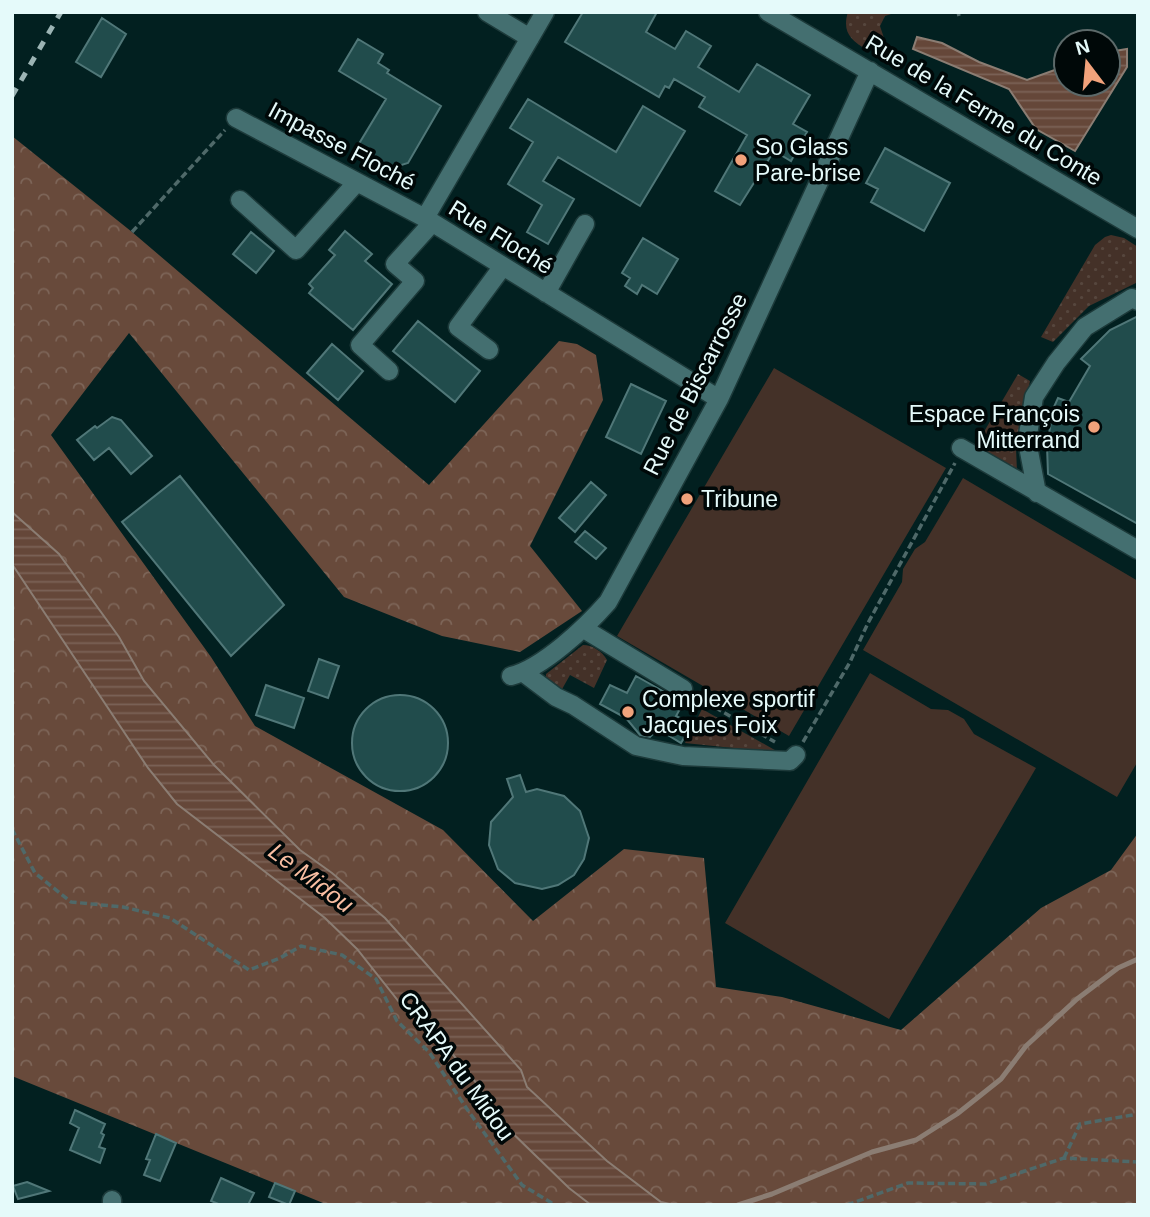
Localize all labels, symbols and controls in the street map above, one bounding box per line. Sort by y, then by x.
north arrow [1052,28,1122,98]
street label: Rue de la Ferme du Conte [861,29,1107,191]
text: N [1073,35,1092,59]
street label: Impasse Floché [264,96,420,196]
place label: So Glass Pare-brise [755,134,861,186]
marker: So Glass Pare-brise [733,152,749,168]
street label: Rue Floché [444,195,558,279]
street label: Rue de Biscarrosse [638,289,752,479]
place label: Espace François Mitterrand [909,401,1080,453]
marker: Espace François Mitterrand [1086,419,1102,435]
place label: Tribune [701,486,778,512]
marker: Tribune [679,491,695,507]
place label: Complexe sportif Jacques Foix [642,686,815,738]
marker: Complexe sportif Jacques Foix [620,704,636,720]
water label: Le Midou [264,837,359,918]
street label: CRAPA du Midou [394,987,520,1145]

